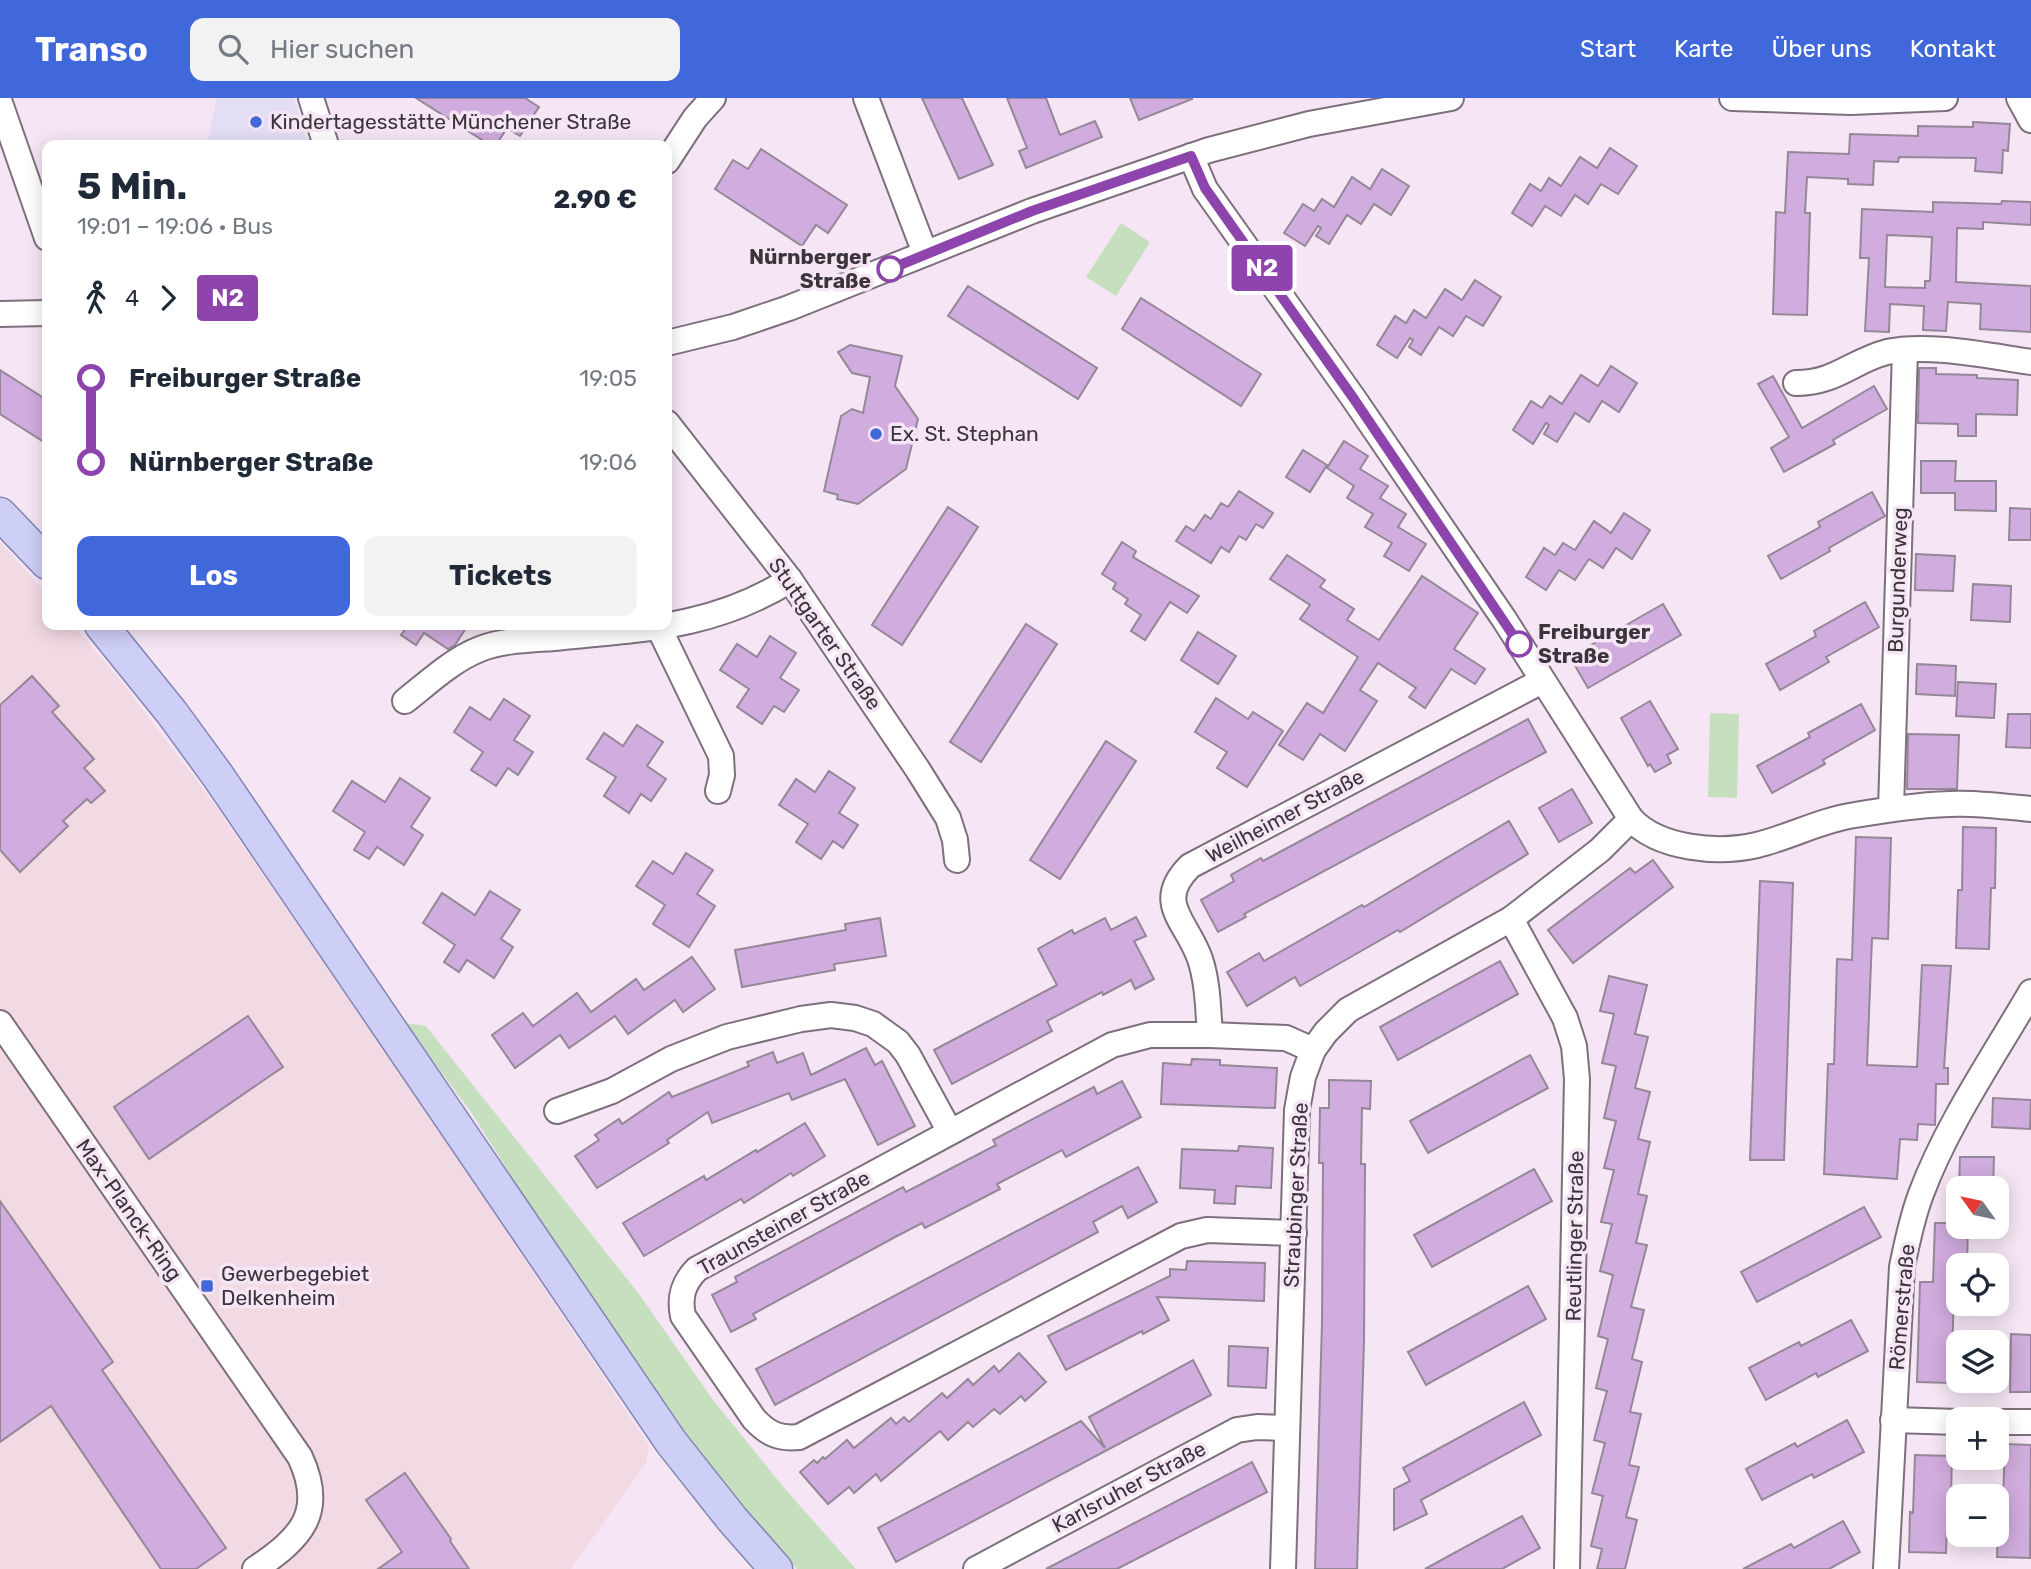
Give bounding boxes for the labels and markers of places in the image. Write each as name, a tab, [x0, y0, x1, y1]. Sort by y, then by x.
place label: Kindertagesstätte Münchener Straße	[270, 109, 631, 134]
marker: Kindertagesstätte Münchener Straße	[248, 114, 264, 130]
place label: Nürnberger Straße	[749, 244, 871, 293]
marker: Nürnberger Straße	[877, 256, 903, 282]
place label: Ex. St. Stephan	[890, 421, 1039, 446]
marker: Ex. St. Stephan	[868, 426, 884, 442]
place label: Freiburger Straße	[1538, 619, 1651, 668]
marker: Freiburger Straße	[1506, 631, 1532, 657]
place label: Gewerbegebiet Delkenheim	[221, 1261, 369, 1310]
marker: Gewerbegebiet Delkenheim	[199, 1278, 215, 1294]

